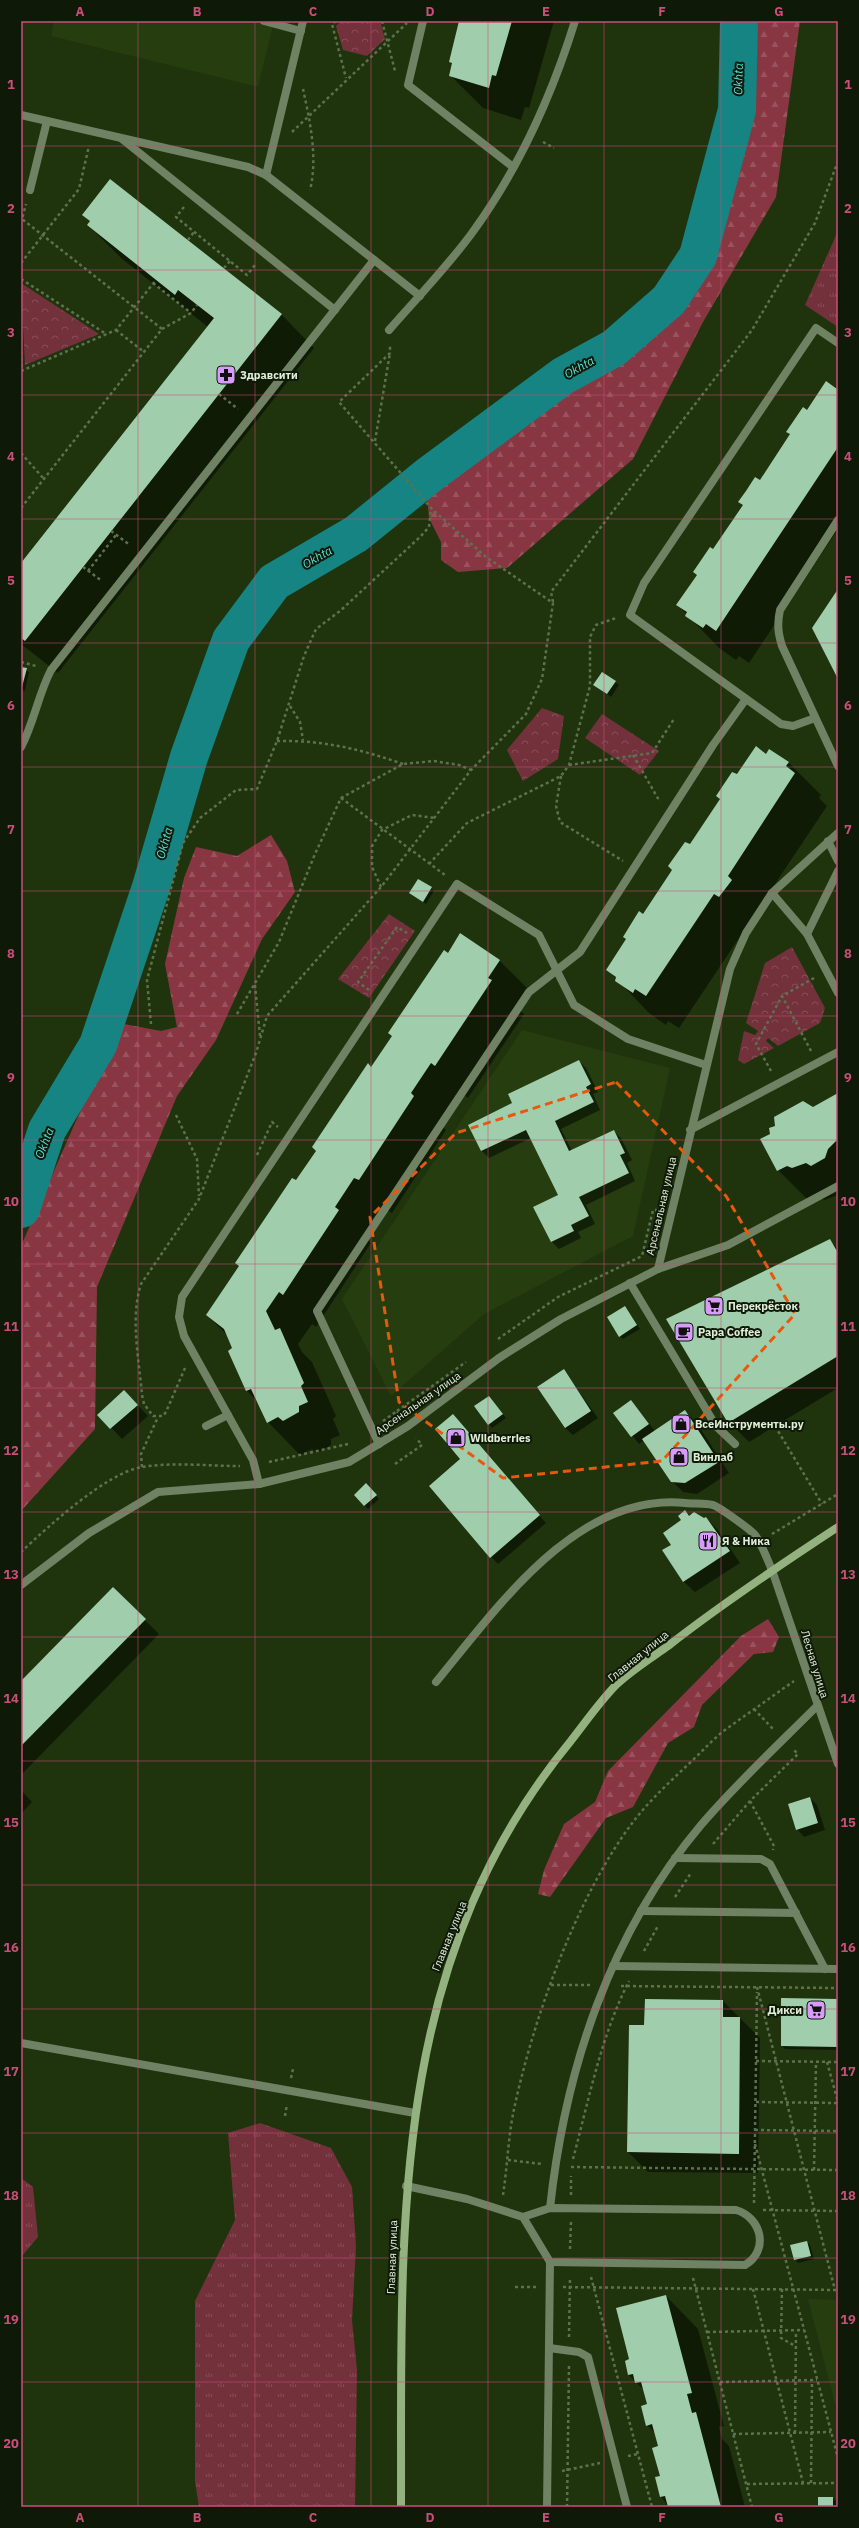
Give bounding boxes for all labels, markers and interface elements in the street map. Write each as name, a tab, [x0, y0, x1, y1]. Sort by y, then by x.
text: A	[76, 3, 85, 20]
text: B	[193, 3, 202, 20]
text: C	[309, 3, 318, 20]
text: D	[425, 3, 435, 20]
text: E	[542, 3, 550, 20]
text: F	[658, 3, 666, 20]
text: G	[774, 3, 784, 20]
water label: Okhta	[730, 63, 746, 95]
text: 1	[7, 76, 15, 93]
text: 1	[844, 76, 852, 93]
text: 2	[7, 200, 15, 217]
text: 2	[844, 200, 852, 217]
text: 3	[7, 324, 15, 341]
text: 3	[844, 324, 852, 341]
water label: Okhta	[561, 353, 597, 381]
pharmacy icon: Здравсити	[215, 364, 237, 386]
place label: Здравсити	[240, 368, 298, 382]
text: 4	[7, 448, 15, 465]
text: 4	[844, 448, 852, 465]
water label: Okhta	[299, 543, 335, 571]
text: 5	[7, 572, 15, 589]
text: 5	[844, 572, 852, 589]
text: 6	[7, 697, 15, 714]
text: 6	[844, 697, 852, 714]
text: 7	[7, 821, 15, 838]
text: 7	[844, 821, 852, 838]
water label: Okhta	[152, 826, 176, 860]
text: 8	[7, 945, 15, 962]
text: 8	[844, 945, 852, 962]
text: 9	[7, 1069, 15, 1086]
text: 9	[844, 1069, 852, 1086]
water label: Okhta	[31, 1125, 57, 1161]
street label: Арсенальная улица	[643, 1155, 679, 1257]
text: 10	[3, 1193, 19, 1210]
text: 10	[840, 1193, 856, 1210]
supermarket icon: Перекрёсток	[703, 1295, 725, 1317]
place label: Перекрёсток	[728, 1299, 799, 1313]
text: 11	[3, 1318, 19, 1335]
text: 11	[840, 1318, 856, 1335]
cafe icon: Papa Coffee	[673, 1321, 695, 1343]
place label: Papa Coffee	[698, 1325, 760, 1339]
street label: Арсенальная улица	[373, 1368, 463, 1438]
shop icon: ВсеИнструменты.ру	[670, 1413, 692, 1435]
place label: ВсеИнструменты.ру	[695, 1417, 804, 1431]
shop icon: Wildberries	[445, 1427, 467, 1449]
place label: Wildberries	[470, 1431, 531, 1445]
text: 12	[3, 1442, 19, 1459]
text: 12	[840, 1442, 856, 1459]
shop icon: Винлаб	[668, 1446, 690, 1468]
place label: Винлаб	[693, 1450, 733, 1464]
restaurant icon: Я & Ника	[697, 1530, 719, 1552]
place label: Я & Ника	[722, 1534, 770, 1548]
text: 13	[3, 1566, 19, 1583]
text: 13	[840, 1566, 856, 1583]
street label: Главная улица	[605, 1627, 671, 1685]
street label: Лесная улица	[798, 1628, 832, 1700]
text: 14	[3, 1690, 19, 1707]
text: 14	[840, 1690, 856, 1707]
text: 15	[3, 1814, 19, 1831]
text: 15	[840, 1814, 856, 1831]
street label: Главная улица	[429, 1899, 469, 1973]
text: 16	[3, 1939, 19, 1956]
text: 16	[840, 1939, 856, 1956]
supermarket icon: Дикси	[805, 1999, 827, 2021]
place label: Дикси	[768, 2003, 802, 2017]
text: 17	[3, 2063, 19, 2080]
text: 17	[840, 2063, 856, 2080]
text: 18	[3, 2187, 19, 2204]
text: 18	[840, 2187, 856, 2204]
street label: Главная улица	[384, 2220, 400, 2294]
text: 19	[3, 2311, 19, 2328]
text: 19	[840, 2311, 856, 2328]
text: 20	[3, 2435, 19, 2452]
text: 20	[840, 2435, 856, 2452]
text: A	[76, 2509, 85, 2526]
text: B	[193, 2509, 202, 2526]
text: C	[309, 2509, 318, 2526]
text: D	[425, 2509, 435, 2526]
text: E	[542, 2509, 550, 2526]
text: F	[658, 2509, 666, 2526]
text: G	[774, 2509, 784, 2526]

